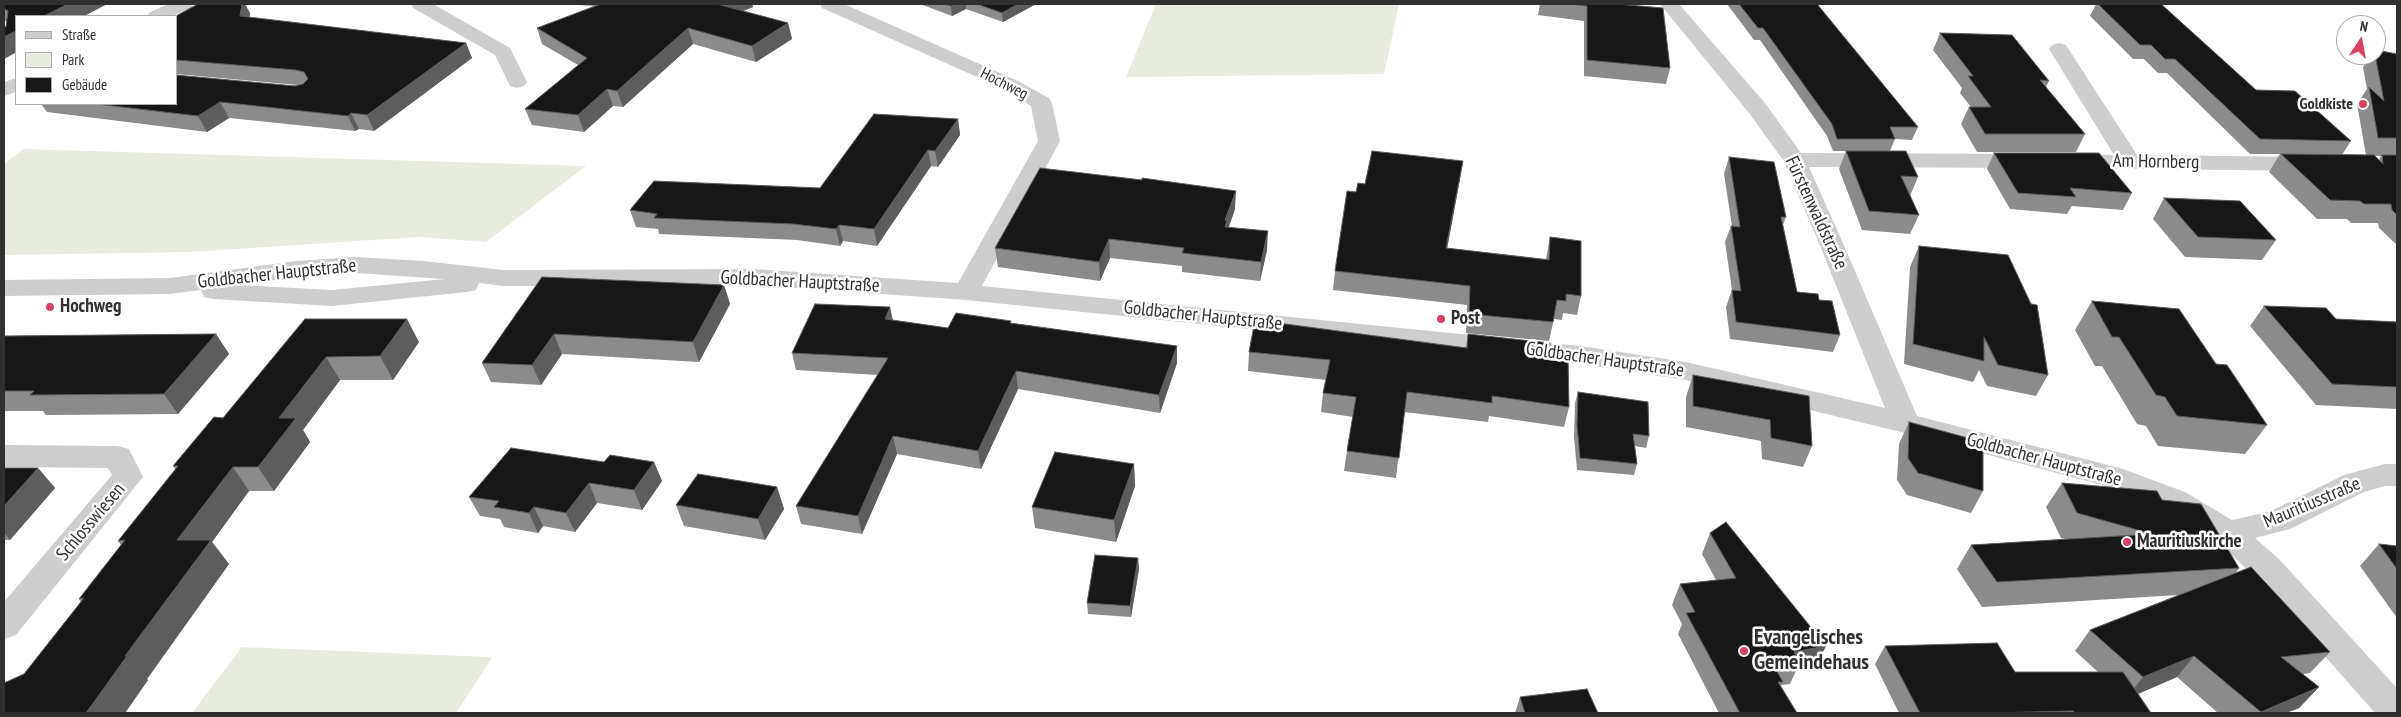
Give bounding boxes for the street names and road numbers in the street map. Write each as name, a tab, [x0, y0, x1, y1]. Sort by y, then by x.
street label: Hochweg	[977, 64, 1031, 104]
street label: Am Hornberg	[2112, 150, 2200, 174]
street label: Fürstenwaldstraße	[1780, 153, 1852, 273]
street label: Goldbacher Hauptstraße	[197, 254, 357, 294]
street label: Goldbacher Hauptstraße	[720, 266, 880, 298]
street label: Goldbacher Hauptstraße	[1123, 296, 1283, 336]
street label: Goldbacher Hauptstraße	[1525, 338, 1685, 382]
street label: Goldbacher Hauptstraße	[1964, 428, 2124, 492]
street label: Mauritiusstraße	[2260, 472, 2364, 534]
street label: Schlosswiesen	[52, 478, 130, 566]

